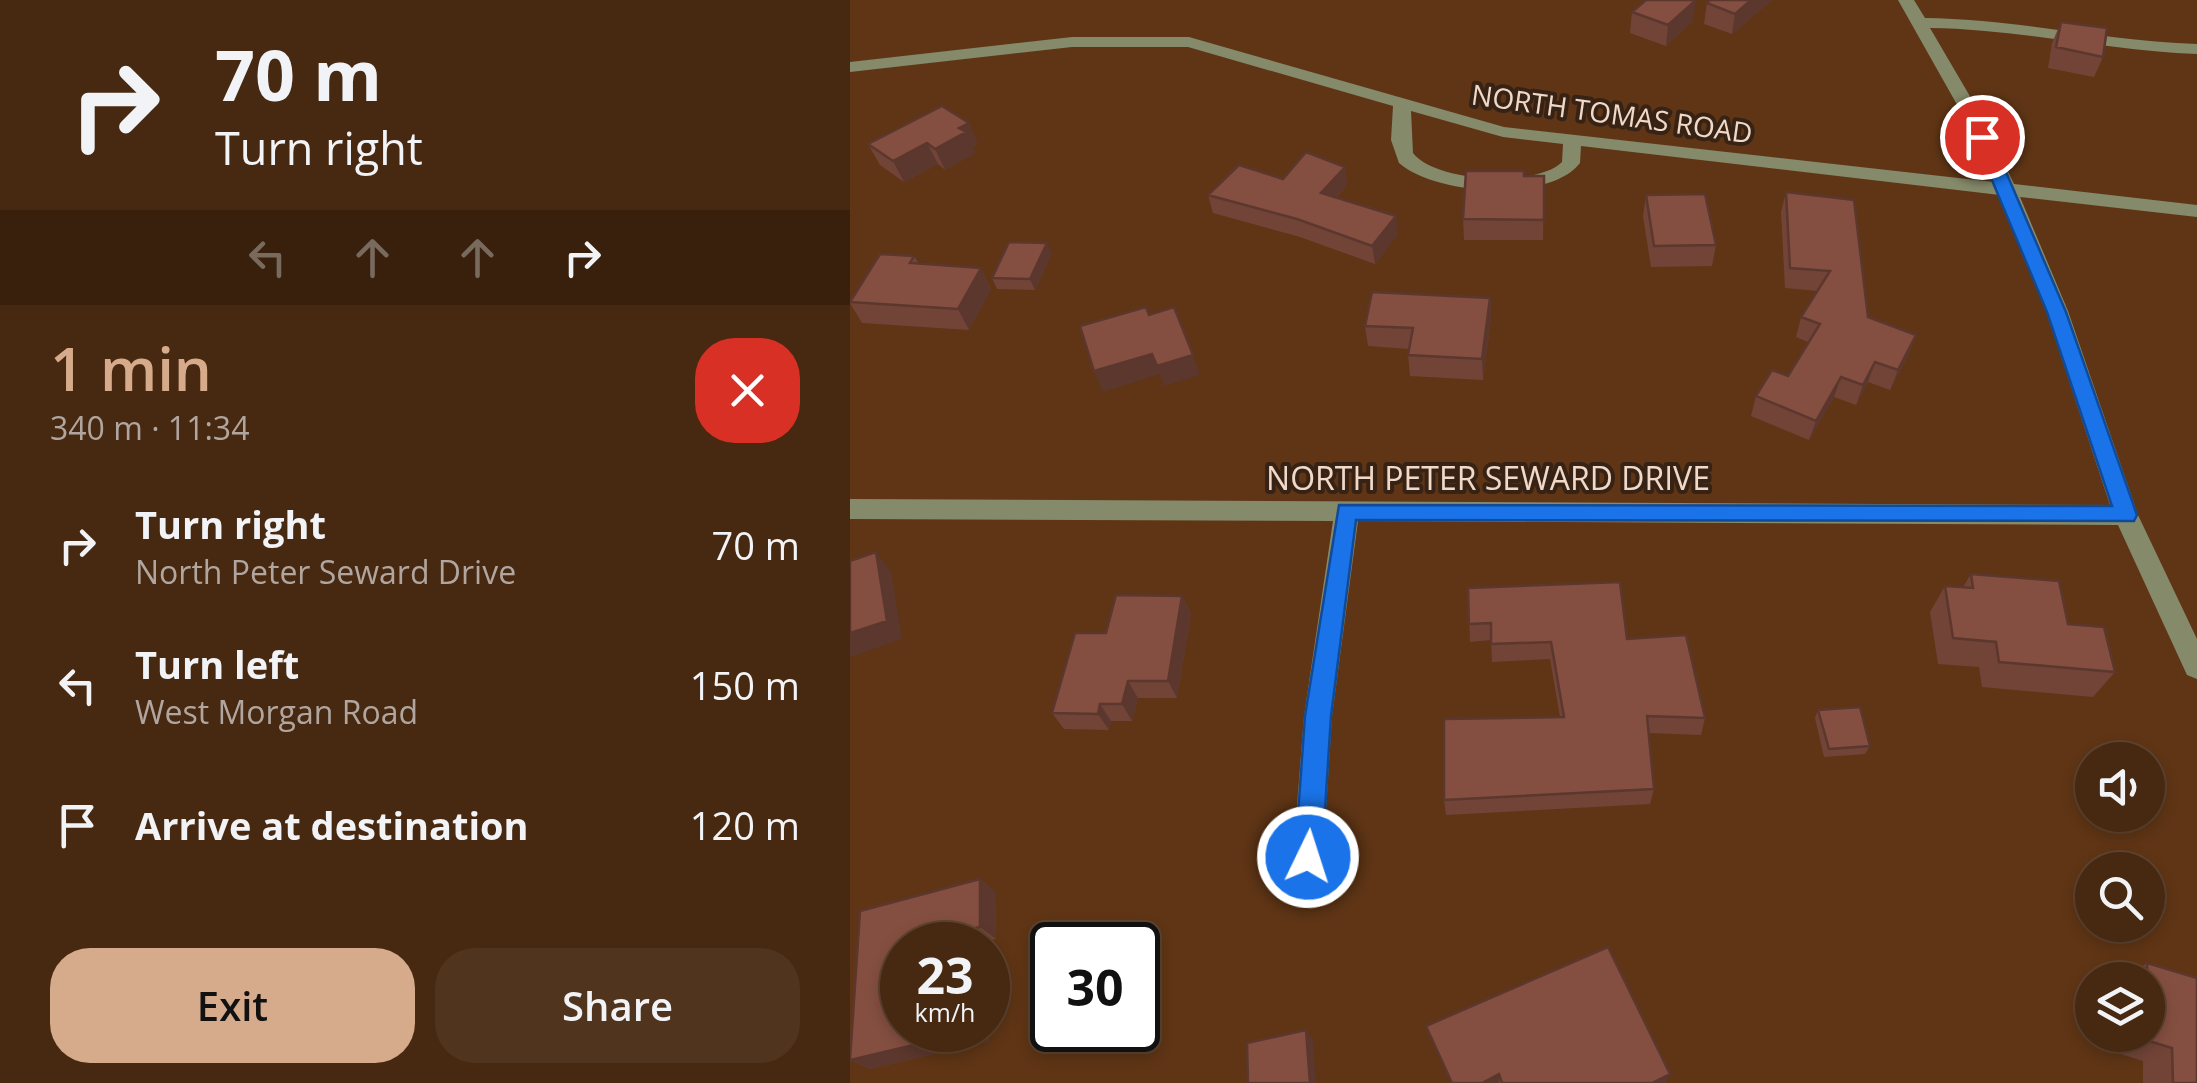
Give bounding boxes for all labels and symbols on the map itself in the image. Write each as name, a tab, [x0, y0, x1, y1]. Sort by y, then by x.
street label: NORTH TOMAS ROAD	[1469, 74, 1755, 152]
pin	[1940, 95, 2025, 180]
street label: NORTH PETER SEWARD DRIVE	[1266, 456, 1710, 499]
position arrow	[1256, 805, 1360, 909]
speed limit sign: 30	[1030, 922, 1160, 1052]

